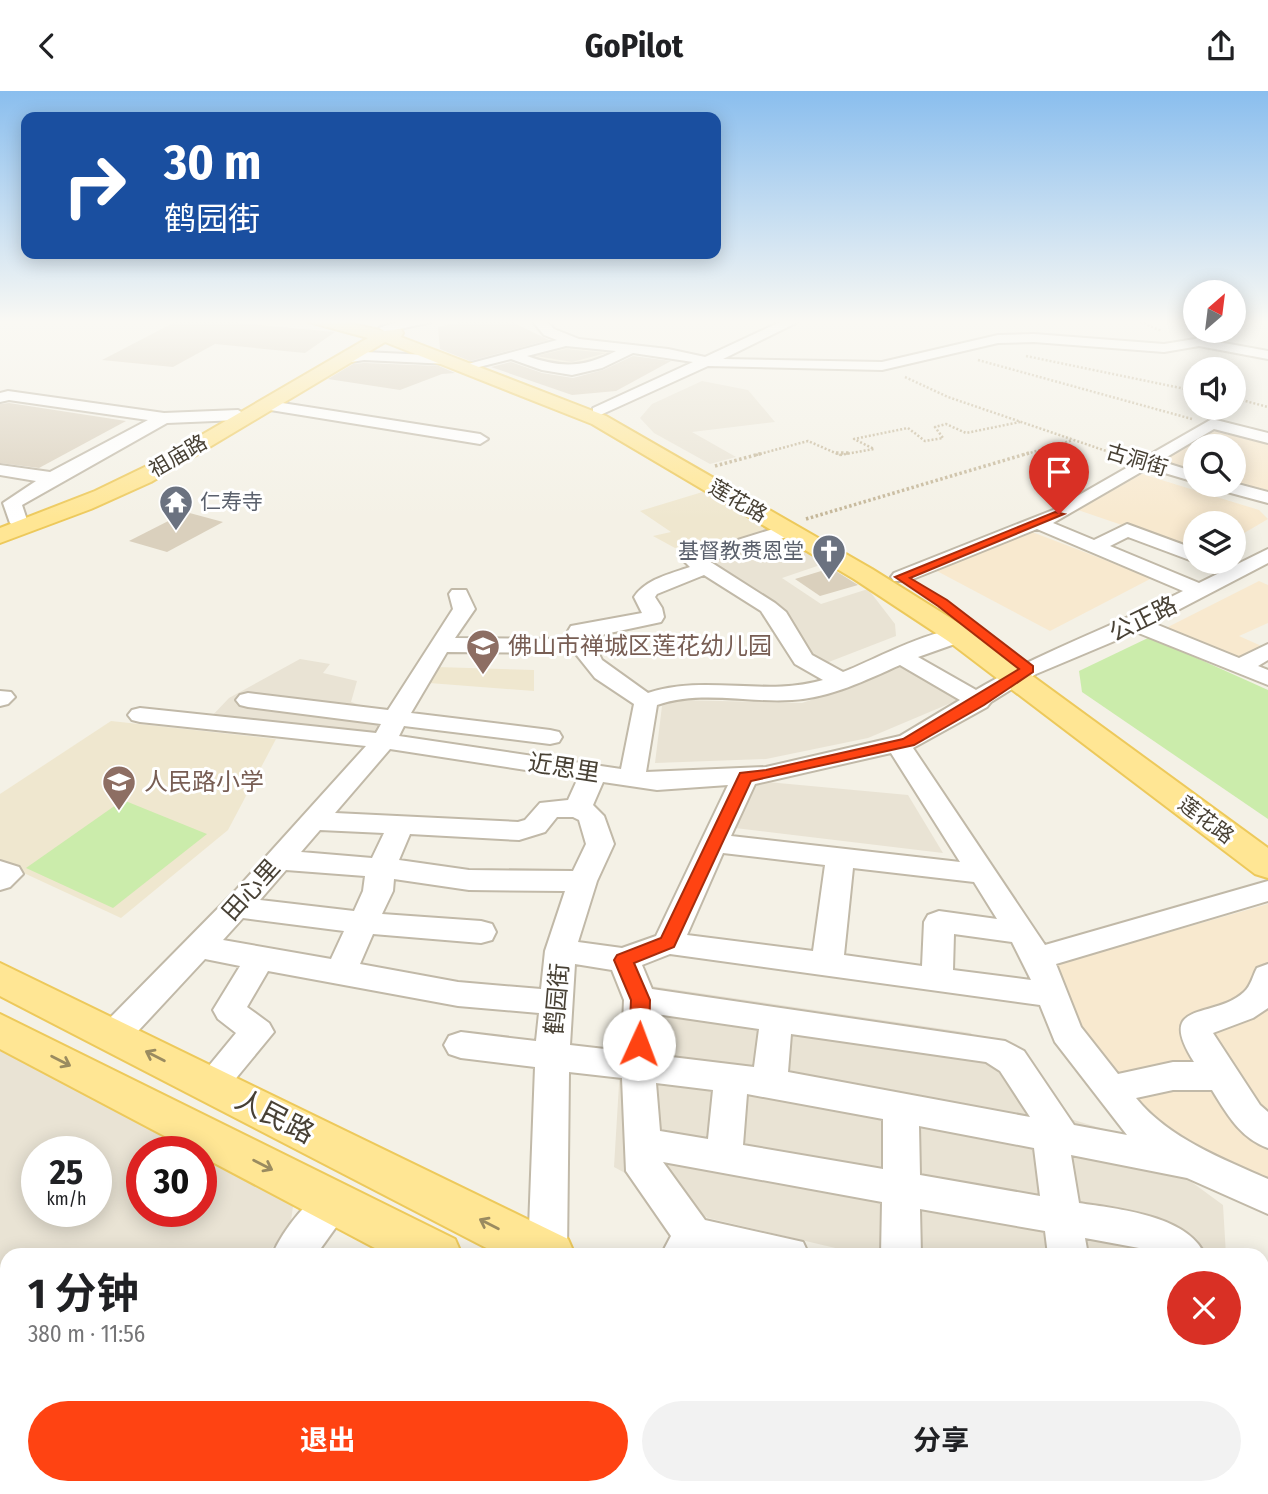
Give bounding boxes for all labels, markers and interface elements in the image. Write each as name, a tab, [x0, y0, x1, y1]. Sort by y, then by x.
icon: back	[28, 27, 66, 65]
text: GoPilot	[585, 27, 683, 65]
icon: share	[1202, 27, 1240, 65]
text: 30 m	[164, 133, 262, 192]
icon: right	[49, 140, 140, 231]
text: 鹤园街	[164, 200, 260, 238]
north arrow	[1183, 280, 1246, 343]
map controls	[1183, 280, 1246, 574]
button: sound	[1183, 357, 1246, 420]
street label: 祖庙路	[144, 429, 212, 483]
button: search	[1183, 434, 1246, 497]
street label: 古洞街	[1103, 438, 1171, 482]
pin	[1029, 442, 1089, 514]
icon: arrive	[1040, 453, 1078, 491]
street label: 莲花路	[704, 474, 772, 528]
temple icon: 仁寿寺	[157, 483, 195, 532]
place label: 仁寿寺	[200, 489, 263, 515]
button: layers	[1183, 511, 1246, 574]
church icon: 基督教赉恩堂	[810, 532, 848, 581]
place label: 基督教赉恩堂	[678, 538, 804, 564]
street label: 公正路	[1105, 591, 1181, 647]
school or university icon: 佛山市禅城区莲花幼儿园	[464, 627, 502, 676]
place label: 佛山市禅城区莲花幼儿园	[508, 632, 772, 660]
street label: 近思里	[526, 749, 602, 787]
school or university icon: 人民路小学	[100, 763, 138, 812]
place label: 人民路小学	[144, 768, 264, 796]
street label: 莲花路	[1173, 791, 1239, 849]
street label: 田心里	[217, 854, 285, 926]
street label: 鹤园街	[540, 962, 574, 1036]
position arrow	[602, 1007, 676, 1081]
one-way arrow	[145, 1048, 166, 1062]
one-way arrow	[50, 1055, 71, 1069]
street label: 人民路	[230, 1083, 320, 1150]
speed limit sign: 30	[126, 1136, 217, 1227]
text: 25	[50, 1151, 83, 1193]
one-way arrow	[252, 1159, 273, 1173]
text: km/h	[46, 1188, 87, 1210]
one-way arrow	[479, 1217, 500, 1231]
text: 1 分钟	[28, 1269, 139, 1319]
button: close	[1167, 1271, 1241, 1345]
text: 380 m · 11:56	[28, 1320, 145, 1348]
button: 退出	[28, 1401, 628, 1481]
button: 分享	[642, 1401, 1241, 1481]

